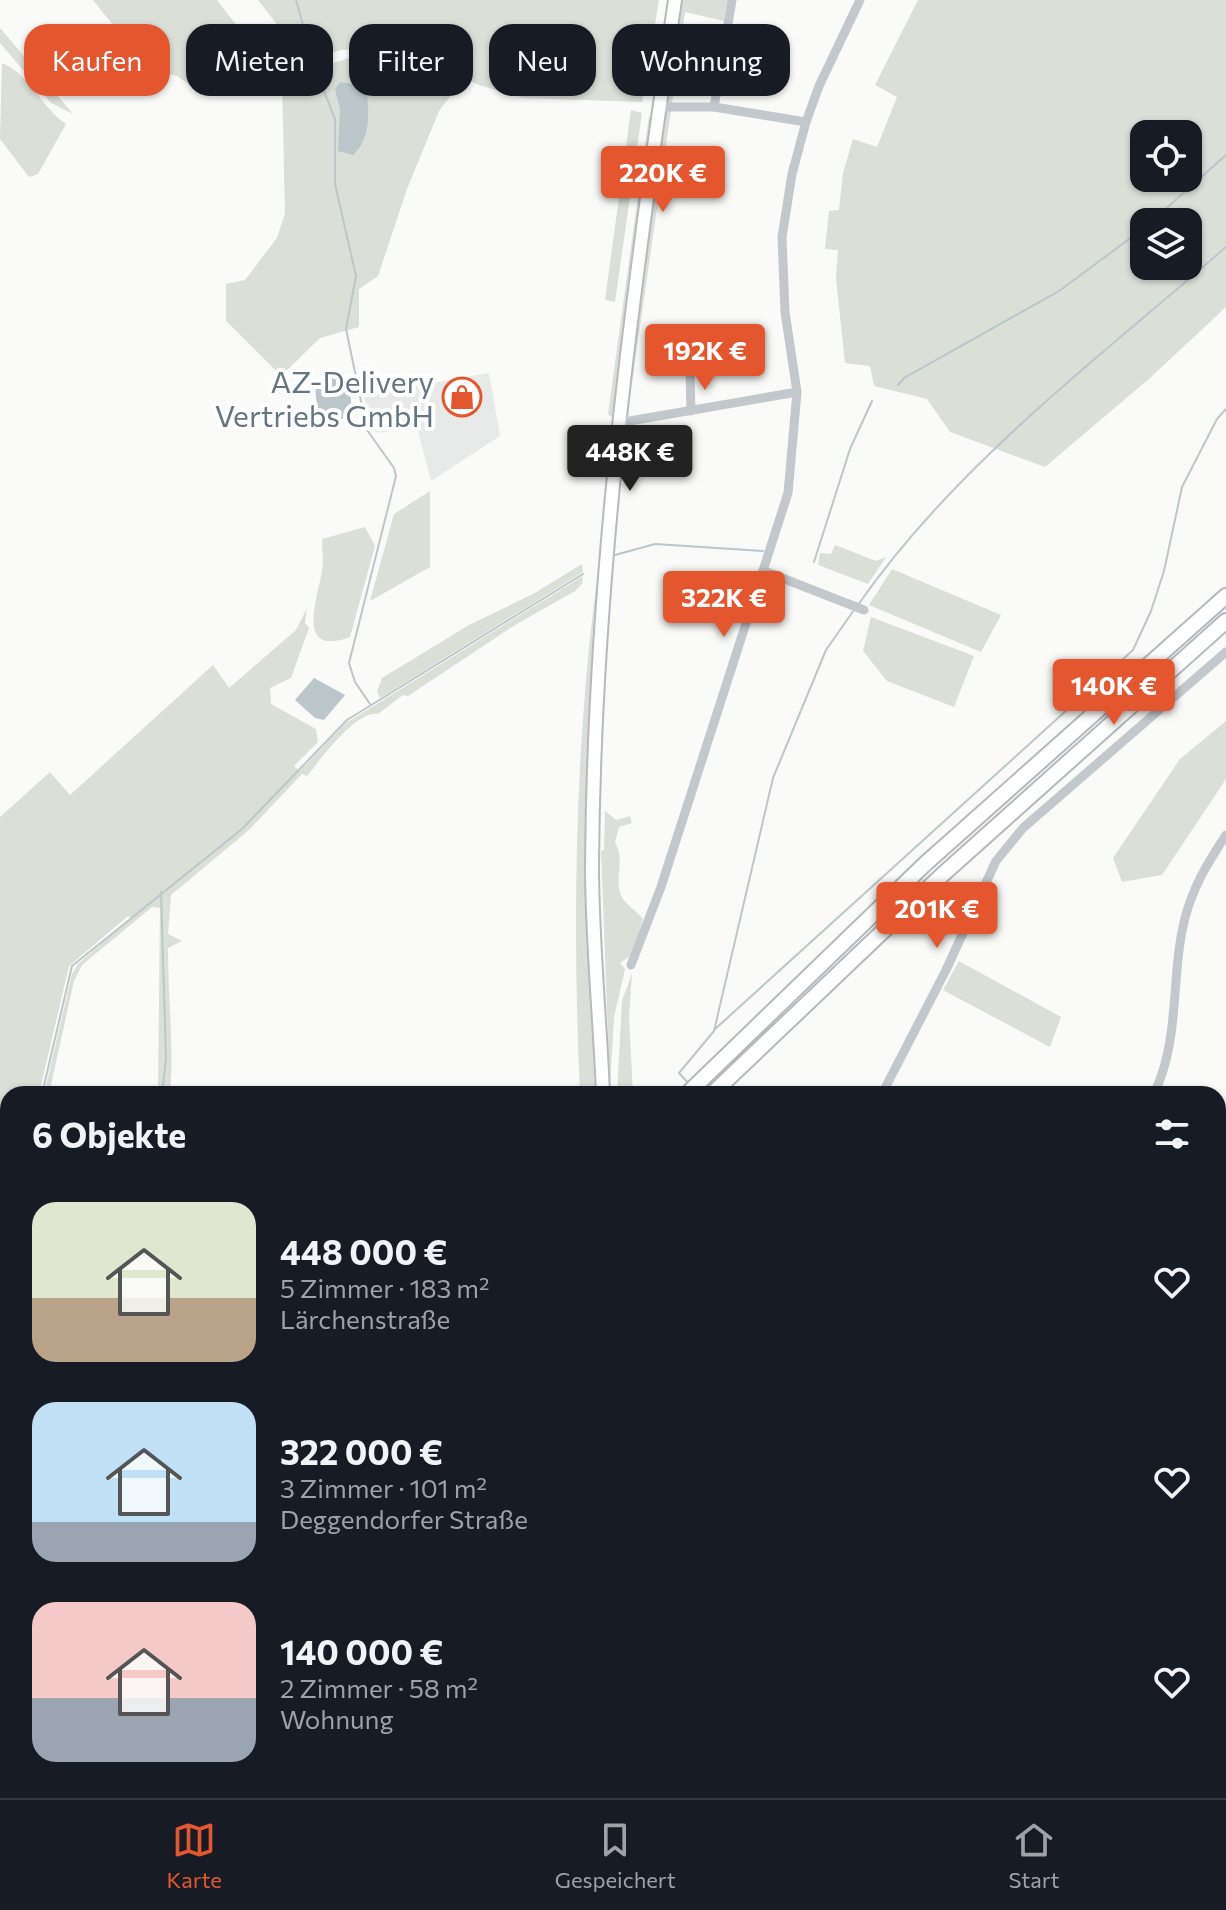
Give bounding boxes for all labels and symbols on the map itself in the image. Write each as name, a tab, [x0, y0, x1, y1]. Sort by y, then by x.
pin: 220K €	[598, 146, 728, 214]
pin: 192K €	[640, 324, 770, 392]
place label: AZ-Delivery Vertriebs GmbH	[215, 362, 434, 433]
shop icon: AZ-Delivery Vertriebs GmbH	[441, 376, 483, 418]
pin: 448K €	[565, 425, 695, 493]
pin: 322K €	[659, 571, 789, 639]
pin: 140K €	[1049, 659, 1179, 727]
pin: 201K €	[872, 882, 1002, 950]

